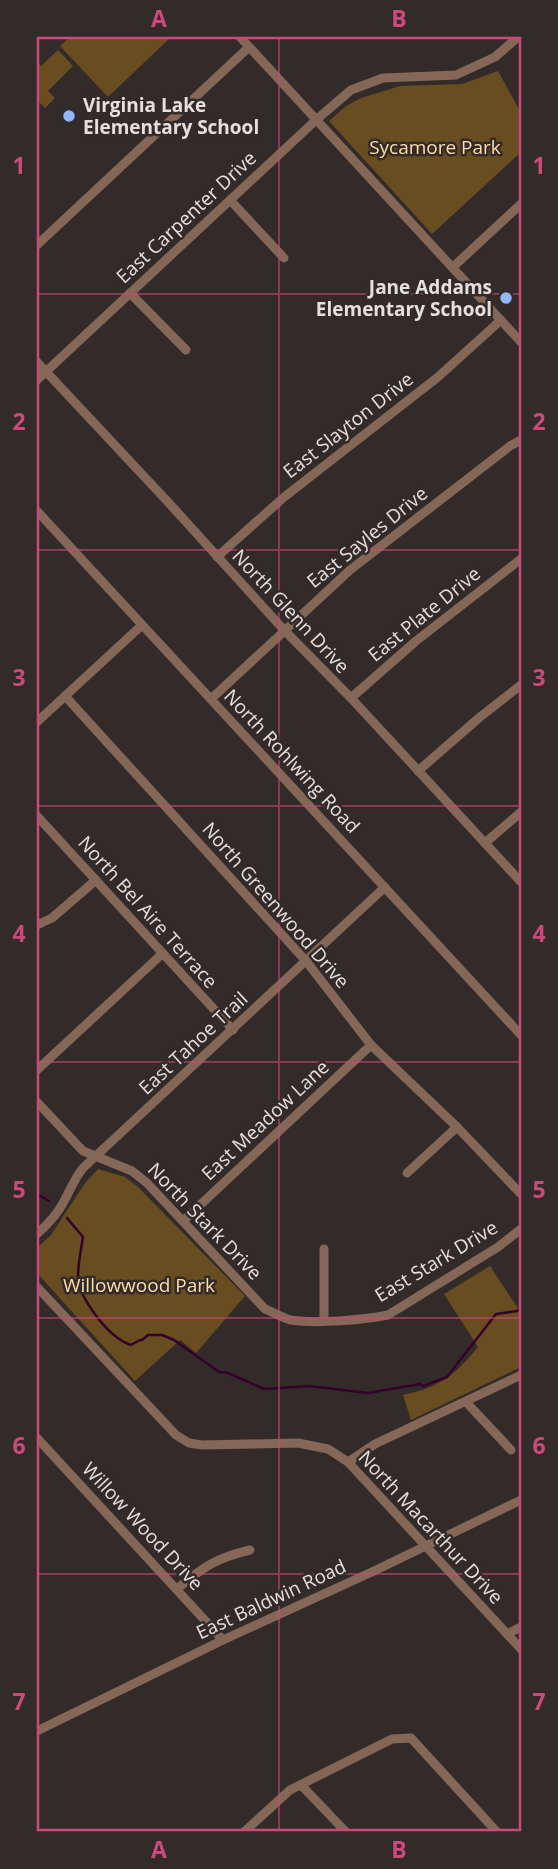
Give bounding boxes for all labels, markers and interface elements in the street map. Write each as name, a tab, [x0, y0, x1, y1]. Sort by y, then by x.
text: A	[151, 2, 167, 34]
text: B	[391, 2, 407, 34]
place label: Virginia Lake Elementary School	[83, 92, 259, 140]
marker: Virginia Lake Elementary School	[61, 108, 77, 124]
park label: Sycamore Park	[369, 134, 501, 160]
street label: East Carpenter Drive	[110, 145, 262, 289]
text: 1	[12, 149, 26, 181]
text: 1	[532, 149, 546, 181]
place label: Jane Addams Elementary School	[316, 274, 492, 322]
marker: Jane Addams Elementary School	[498, 290, 514, 306]
street label: East Slayton Drive	[278, 366, 418, 484]
text: 2	[12, 405, 26, 437]
text: 2	[532, 405, 546, 437]
street label: East Sayles Drive	[301, 480, 433, 594]
street label: North Glenn Drive	[227, 543, 355, 679]
street label: East Plate Drive	[362, 561, 486, 667]
text: 3	[12, 661, 26, 693]
text: 3	[532, 661, 546, 693]
street label: North Rohlwing Road	[218, 683, 366, 839]
street label: North Greenwood Drive	[197, 816, 355, 994]
street label: North Bel Aire Terrace	[73, 830, 223, 994]
text: 4	[12, 917, 26, 949]
text: 4	[532, 917, 546, 949]
street label: East Tahoe Trail	[133, 986, 253, 1100]
street label: East Meadow Lane	[196, 1054, 334, 1186]
street label: North Stark Drive	[142, 1157, 268, 1285]
text: 5	[12, 1173, 26, 1205]
text: 5	[532, 1173, 546, 1205]
street label: East Stark Drive	[370, 1214, 502, 1308]
park label: Willowwood Park	[63, 1272, 215, 1298]
text: 6	[12, 1429, 26, 1461]
text: 6	[532, 1429, 546, 1461]
street label: North Macarthur Drive	[353, 1445, 509, 1609]
street label: Willow Wood Drive	[77, 1456, 209, 1596]
street label: East Baldwin Road	[192, 1553, 350, 1645]
text: 7	[12, 1685, 26, 1717]
text: 7	[532, 1685, 546, 1717]
text: A	[151, 1833, 167, 1865]
text: B	[391, 1833, 407, 1865]

